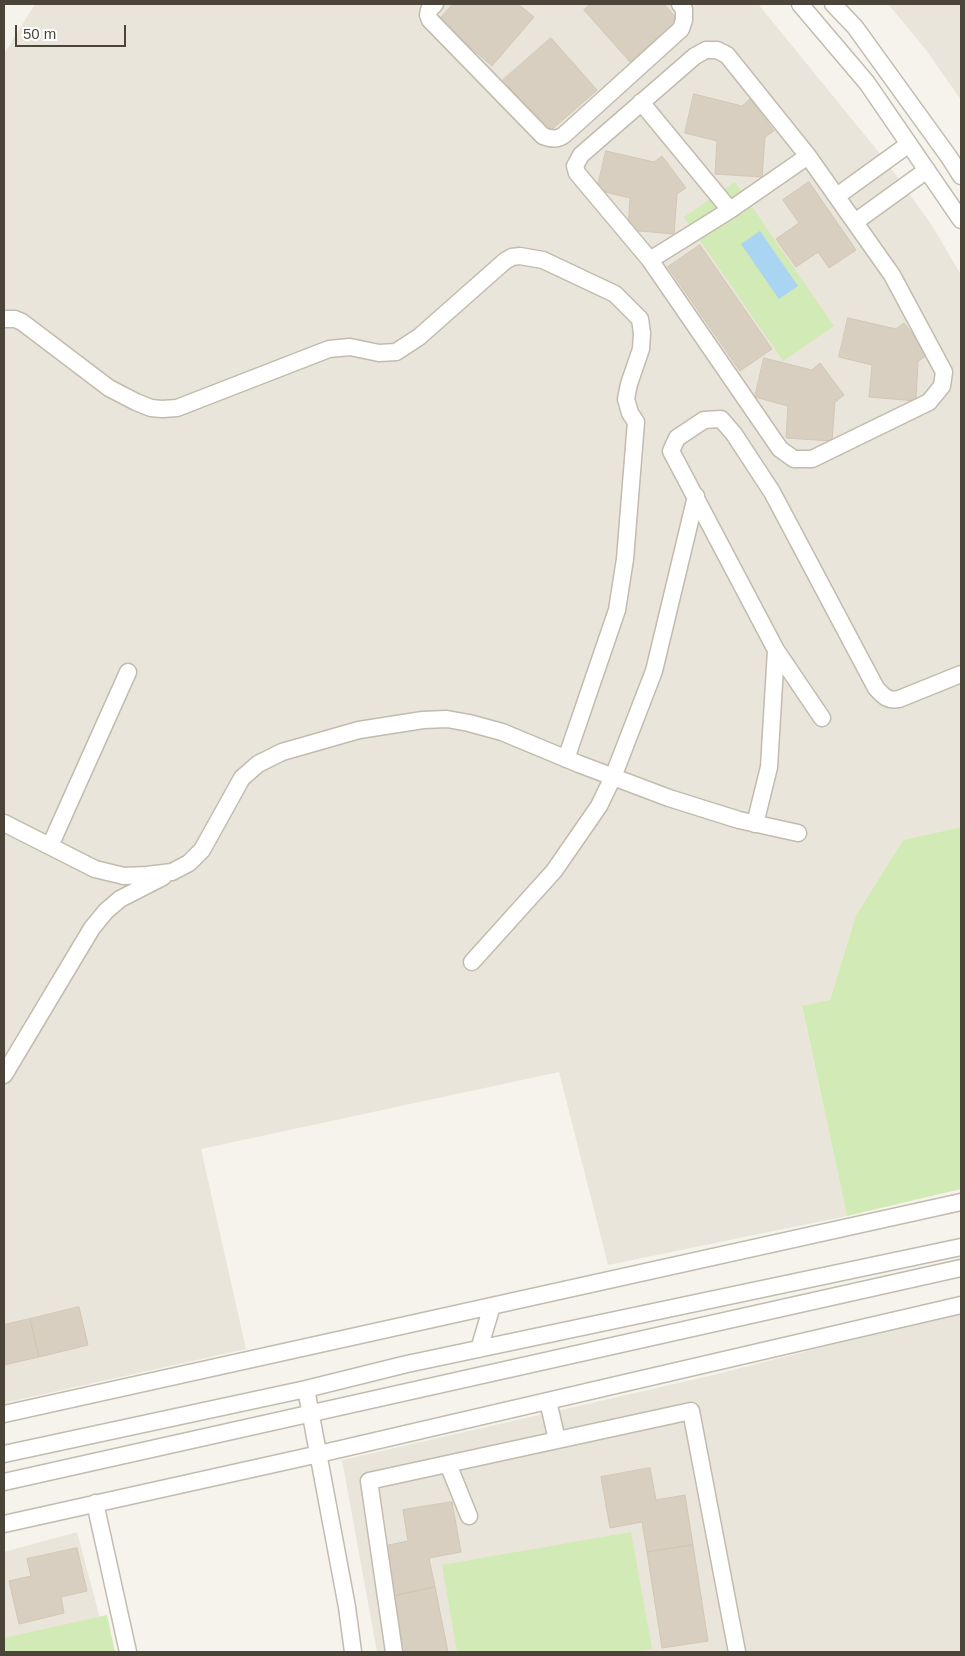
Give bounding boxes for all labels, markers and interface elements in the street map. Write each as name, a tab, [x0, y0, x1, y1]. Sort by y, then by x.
scale bar	[18, 15, 129, 47]
text: 50 m	[23, 25, 56, 42]

